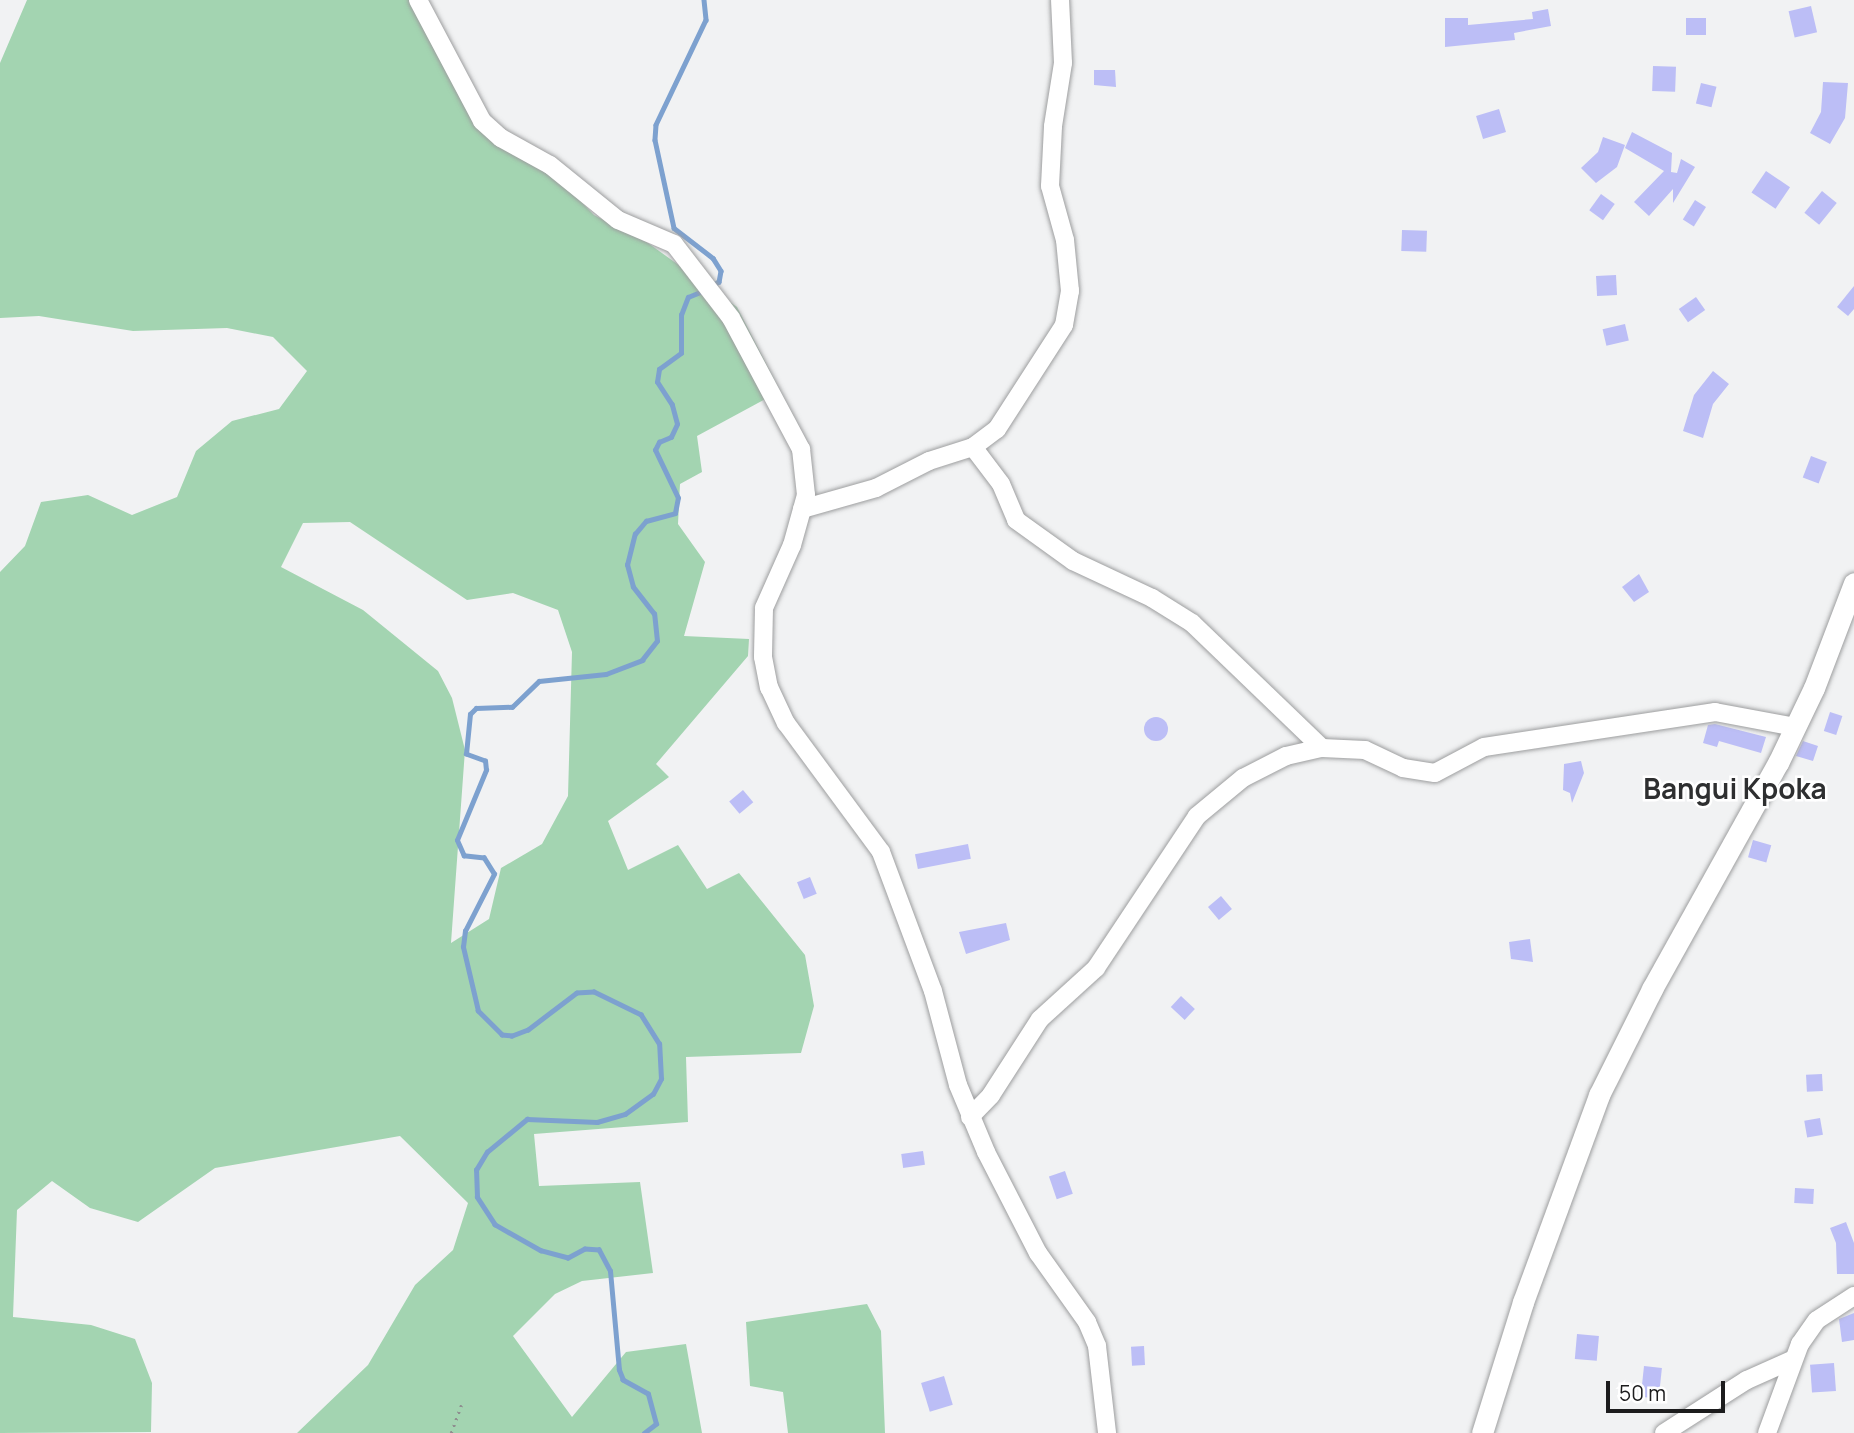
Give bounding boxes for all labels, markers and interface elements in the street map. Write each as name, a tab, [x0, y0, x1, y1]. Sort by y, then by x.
district label: Bangui Kpoka	[1643, 771, 1827, 805]
scale bar	[1609, 1366, 1728, 1410]
text: 50 m	[1619, 1379, 1666, 1407]

